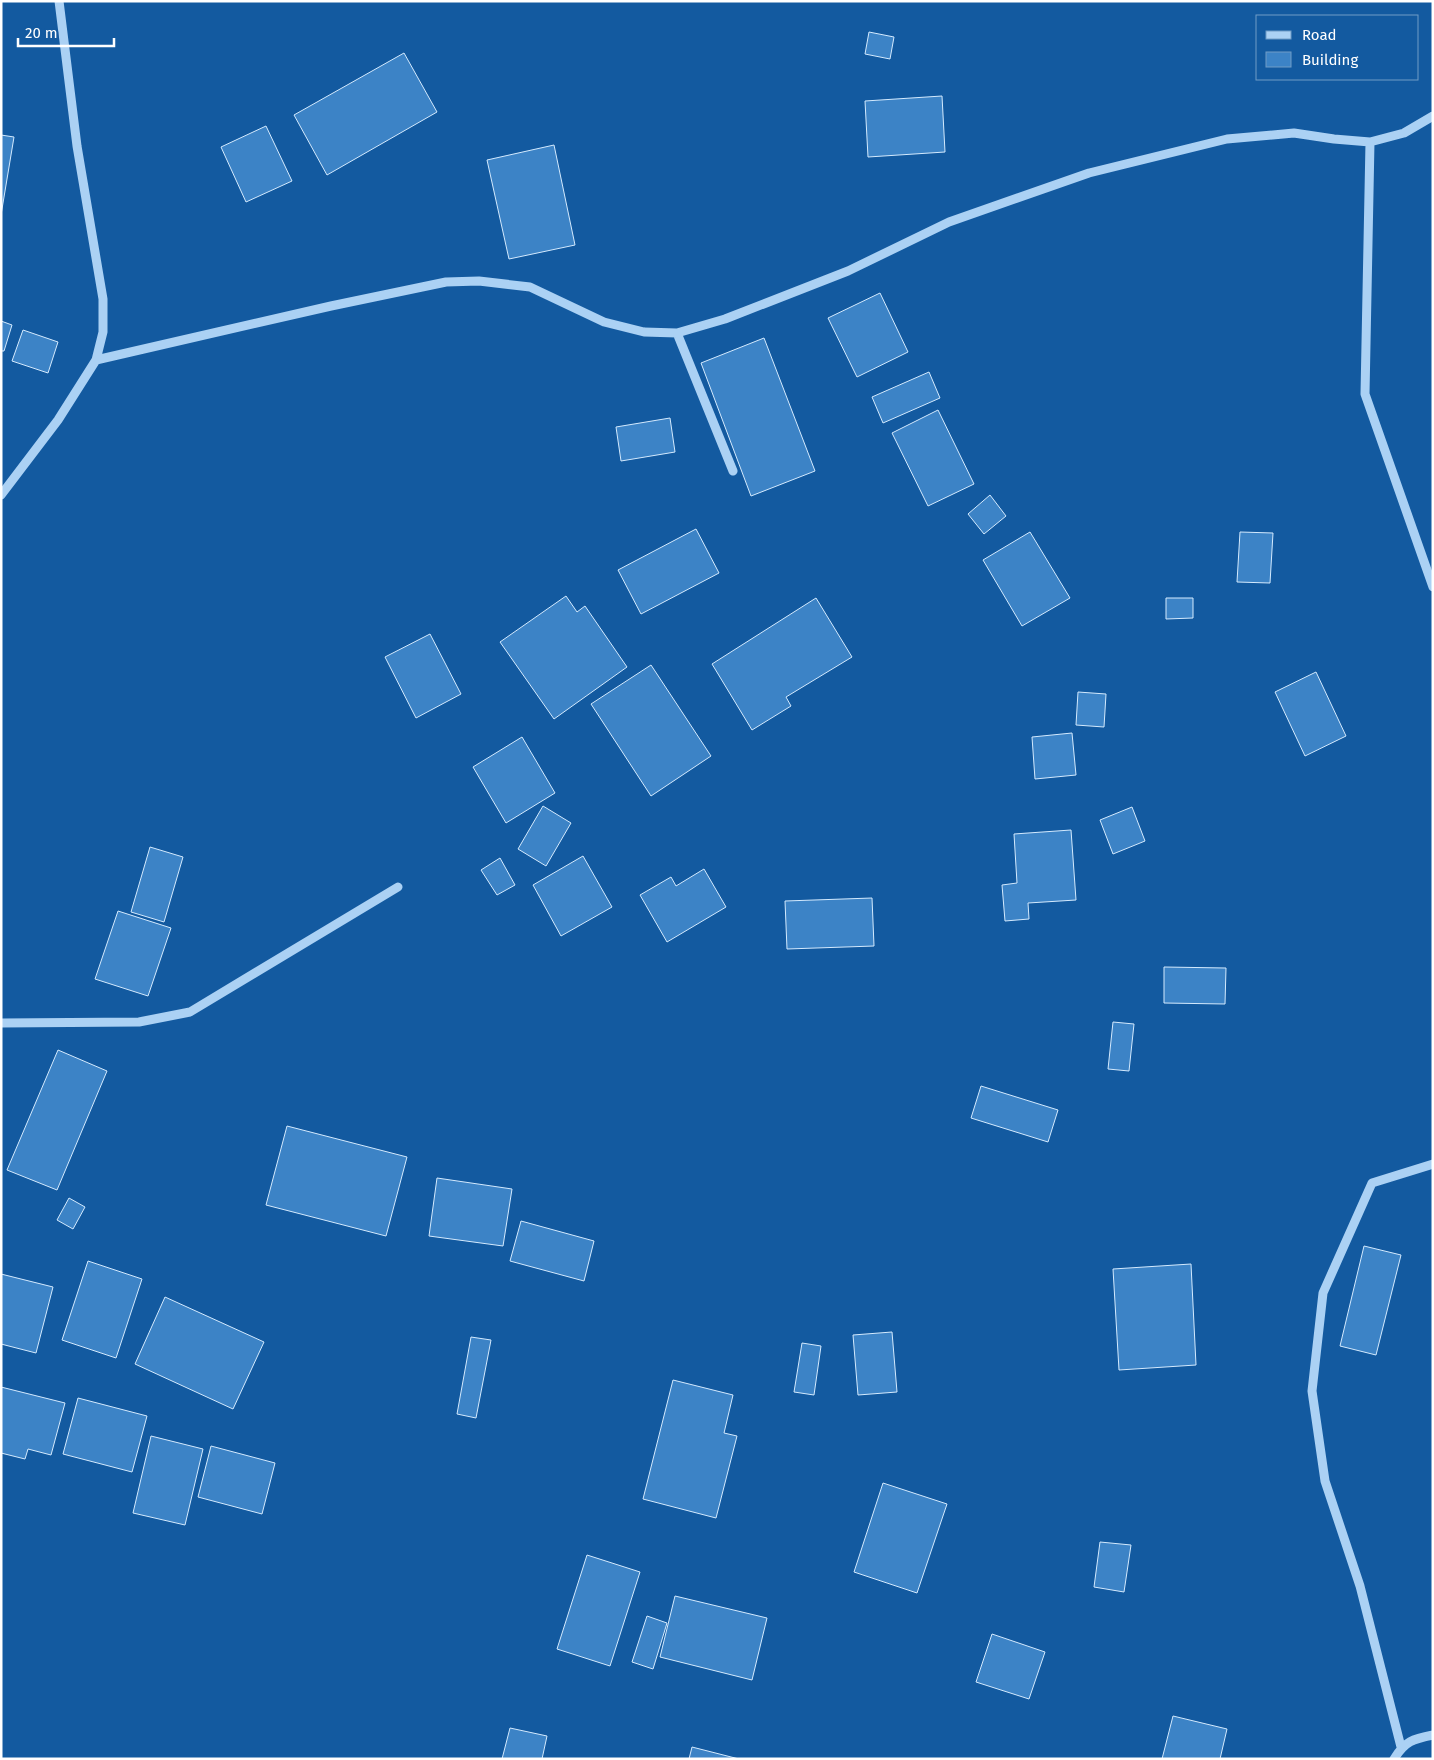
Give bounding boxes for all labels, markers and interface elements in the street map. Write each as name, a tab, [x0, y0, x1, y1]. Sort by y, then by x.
scale bar	[18, 15, 114, 47]
legend	[1256, 15, 1419, 80]
text: 20 m	[25, 24, 58, 42]
text: Road	[1302, 26, 1337, 44]
text: Building	[1302, 51, 1358, 69]

